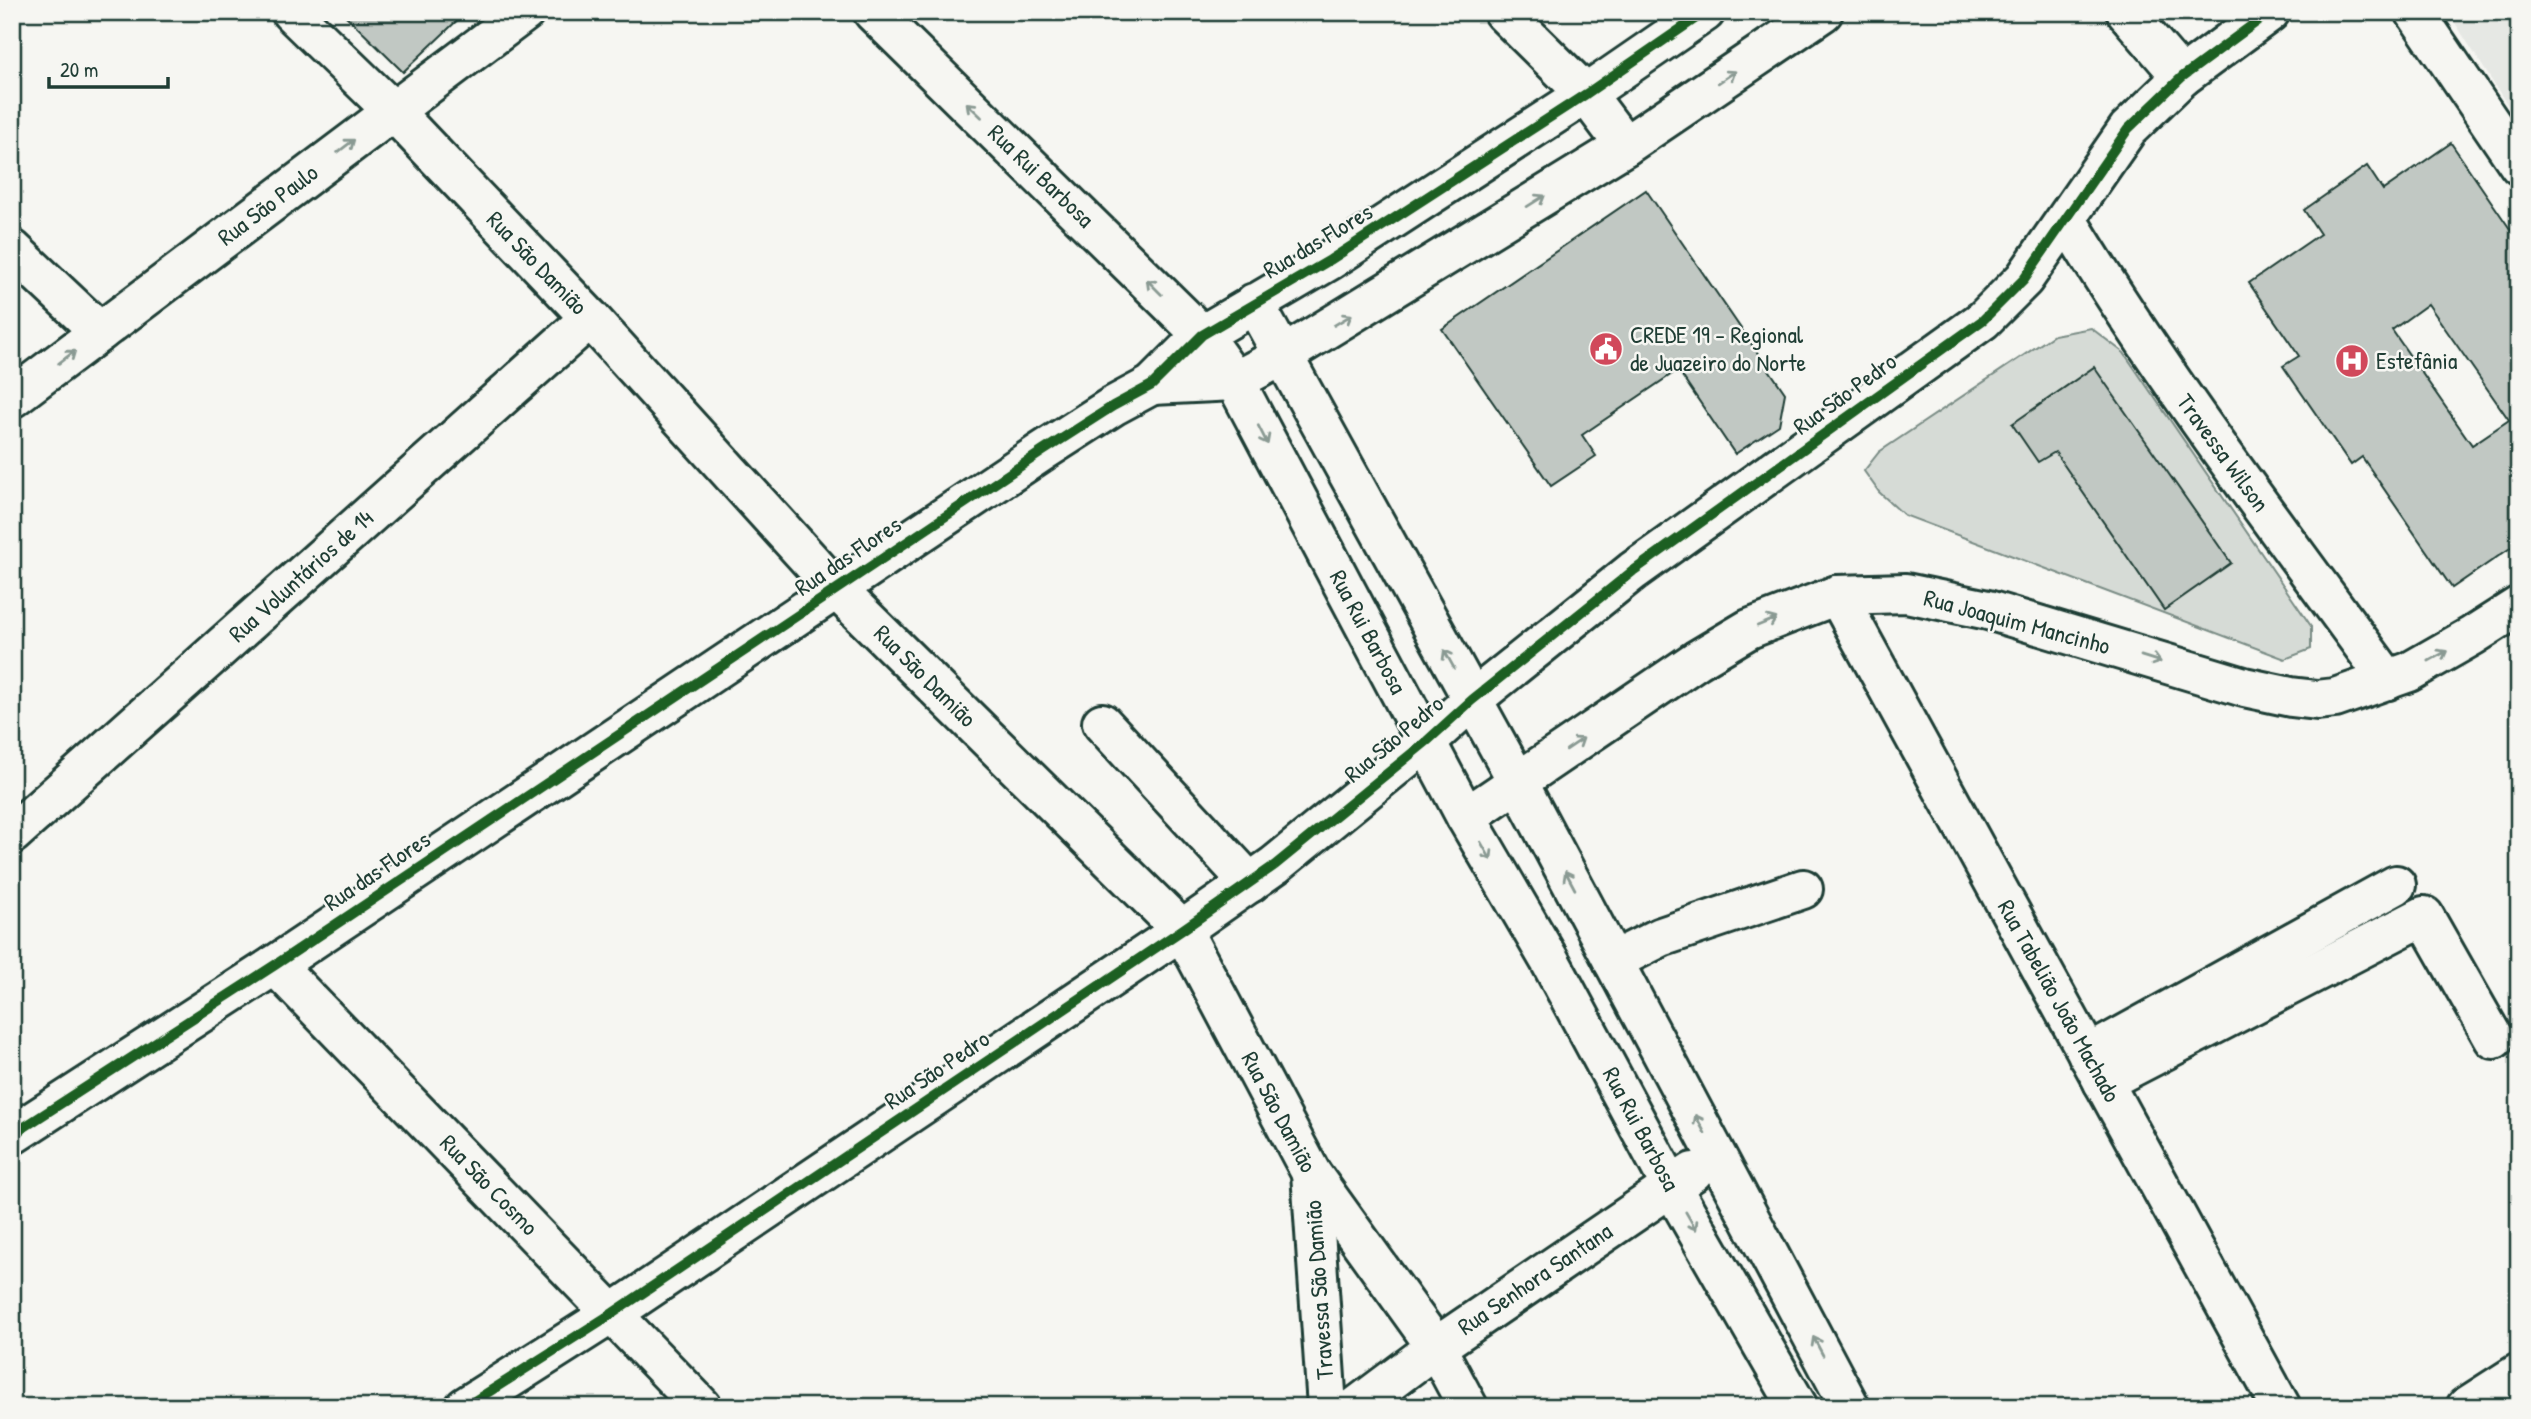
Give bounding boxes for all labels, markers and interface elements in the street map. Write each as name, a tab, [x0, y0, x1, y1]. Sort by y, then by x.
scale bar	[49, 46, 168, 90]
text: 20 m	[60, 55, 98, 84]
one-way arrow	[1717, 70, 1736, 84]
one-way arrow	[965, 102, 982, 119]
street label: Rua Rui Barbosa	[982, 117, 1102, 234]
one-way arrow	[336, 139, 355, 154]
street label: Rua São Paulo	[211, 156, 324, 252]
one-way arrow	[1526, 194, 1546, 208]
street label: Rua das Flores	[1257, 195, 1378, 285]
street label: Rua São Damião	[480, 203, 596, 321]
one-way arrow	[1145, 278, 1162, 295]
one-way arrow	[1332, 313, 1352, 327]
place label: CREDE 19 - Regional de Juazeiro do Norte	[1630, 318, 1806, 378]
public building icon: CREDE 19 - Regional de Juazeiro do Norte	[1587, 330, 1625, 368]
hospital icon: Estefânia	[2333, 342, 2371, 380]
place label: Estefânia	[2376, 344, 2457, 376]
street label: Rua São Pedro	[1786, 345, 1903, 442]
one-way arrow	[57, 350, 76, 365]
street label: Travessa Wilson	[2170, 387, 2278, 518]
one-way arrow	[1256, 424, 1270, 445]
street label: Rua Voluntários de 14	[221, 502, 380, 649]
street label: Rua das Flores	[788, 508, 907, 603]
street label: Rua Rui Barbosa	[1323, 564, 1415, 699]
street label: Rua Joaquim Mancinho	[1921, 581, 2114, 661]
one-way arrow	[1755, 615, 1777, 628]
street label: Rua São Damião	[868, 617, 984, 734]
one-way arrow	[1442, 649, 1456, 669]
one-way arrow	[2428, 649, 2448, 663]
one-way arrow	[2140, 654, 2162, 667]
street label: Rua São Pedro	[1337, 687, 1450, 789]
one-way arrow	[1565, 737, 1584, 751]
street label: Rua das Flores	[317, 823, 436, 918]
one-way arrow	[1479, 841, 1493, 861]
one-way arrow	[1563, 870, 1576, 891]
street label: Rua Tabelião João Machado	[1991, 894, 2129, 1108]
street label: Rua São Pedro	[878, 1022, 996, 1116]
street label: Rua São Damião	[1235, 1045, 1325, 1178]
street label: Rua Rui Barbosa	[1596, 1061, 1688, 1196]
one-way arrow	[1693, 1114, 1706, 1135]
street label: Rua São Cosmo	[433, 1127, 546, 1242]
street label: Travessa São Damião	[1296, 1199, 1340, 1381]
one-way arrow	[1684, 1211, 1698, 1231]
street label: Rua Senhora Santana	[1451, 1215, 1618, 1342]
one-way arrow	[1811, 1337, 1825, 1357]

